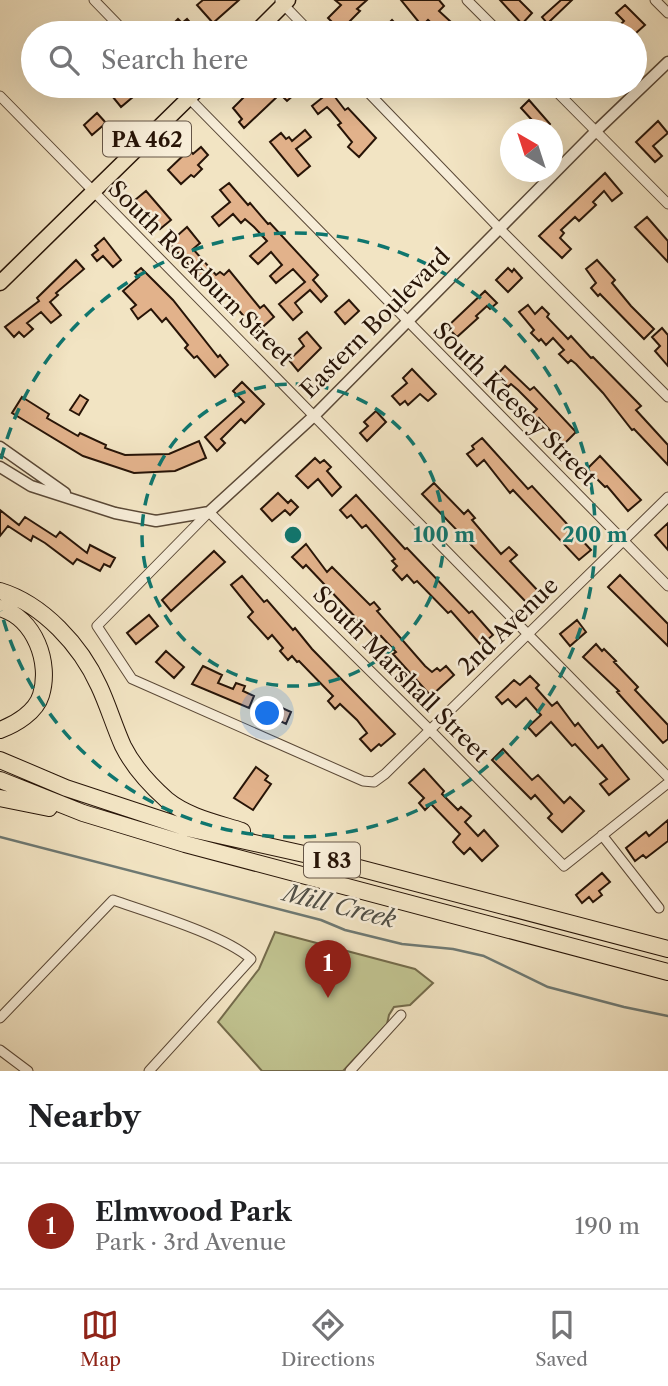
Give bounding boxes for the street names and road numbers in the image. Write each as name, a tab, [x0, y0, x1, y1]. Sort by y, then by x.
road number: PA 462	[103, 122, 191, 156]
street label: South Rockburn Street	[103, 175, 299, 371]
street label: Eastern Boulevard	[294, 242, 456, 404]
street label: South Keesey Street	[427, 316, 603, 492]
street label: 2nd Avenue	[452, 571, 564, 681]
street label: South Marshall Street	[307, 580, 495, 768]
road number: I 83	[304, 842, 360, 878]

